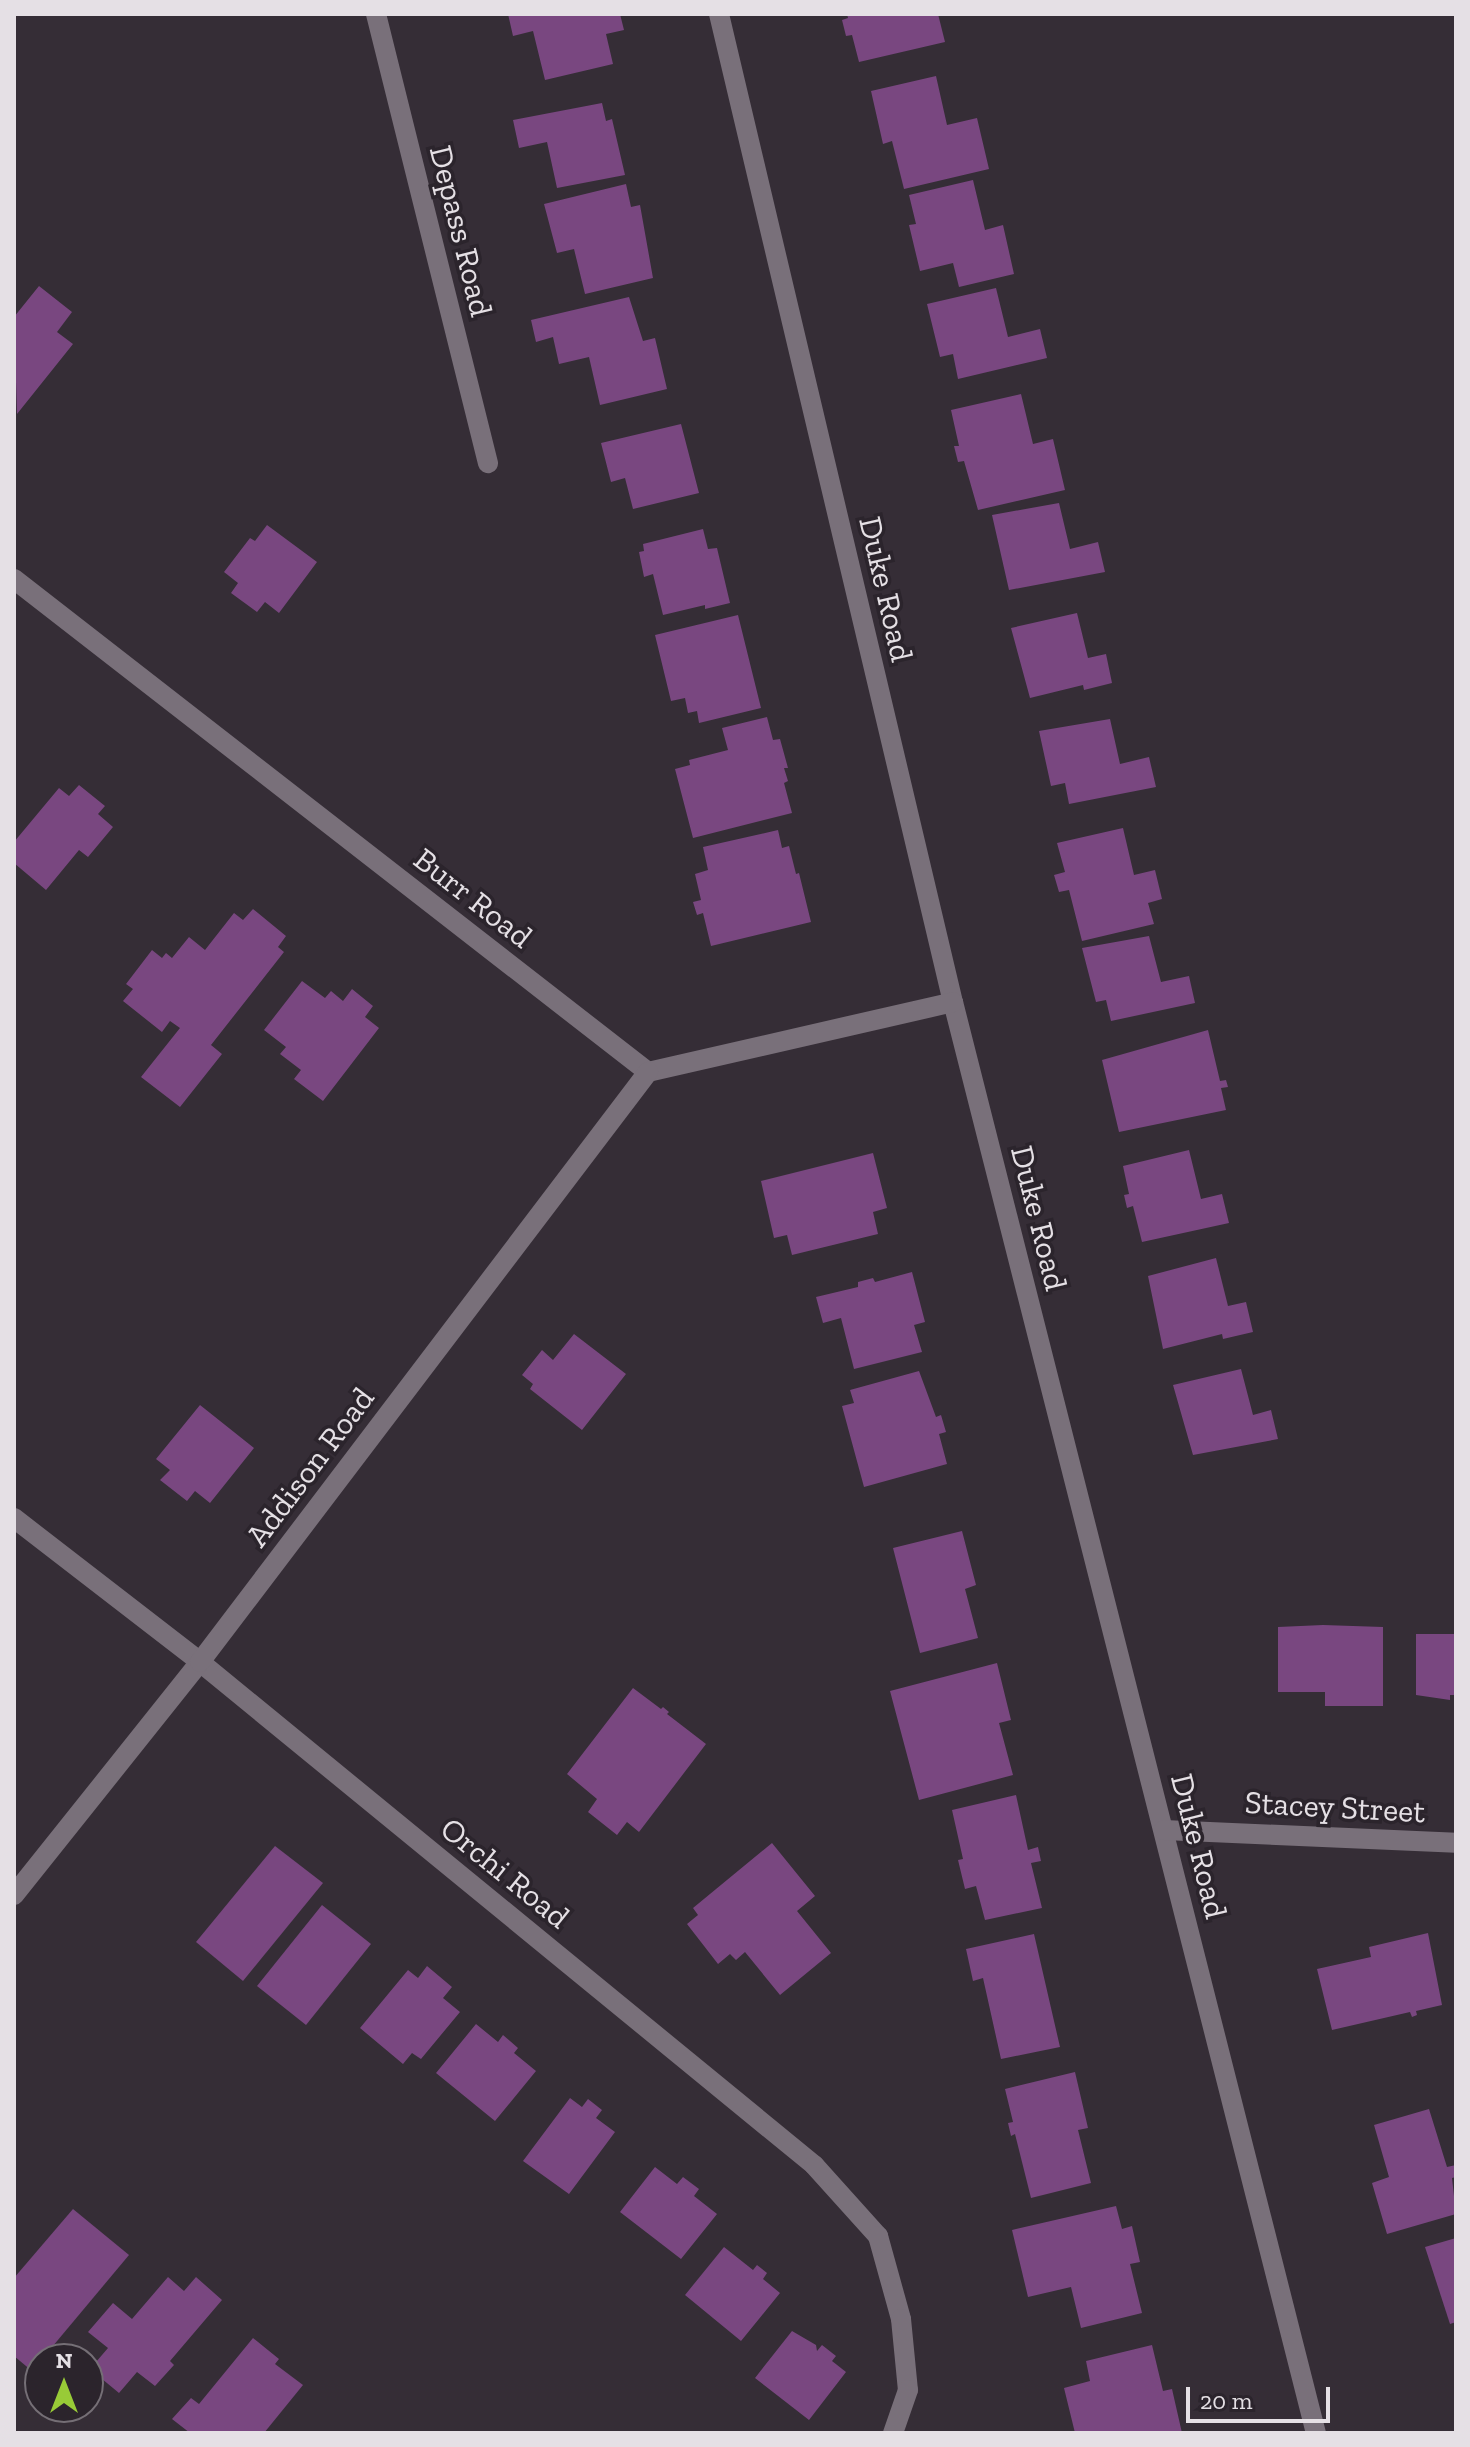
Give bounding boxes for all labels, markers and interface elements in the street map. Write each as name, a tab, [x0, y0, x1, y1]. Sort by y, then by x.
street label: Depass Road	[421, 142, 501, 320]
street label: Duke Road	[851, 513, 921, 665]
street label: Burr Road	[406, 840, 540, 956]
street label: Duke Road	[1003, 1142, 1075, 1294]
street label: Addison Road	[238, 1380, 382, 1554]
street label: Duke Road	[1163, 1770, 1235, 1922]
street label: Stacey Street	[1243, 1783, 1427, 1831]
street label: Orchi Road	[433, 1809, 577, 1937]
north arrow	[24, 2343, 104, 2423]
text: N	[56, 2347, 72, 2374]
scale bar	[1190, 2371, 1334, 2421]
text: 20 m	[1200, 2386, 1252, 2415]

